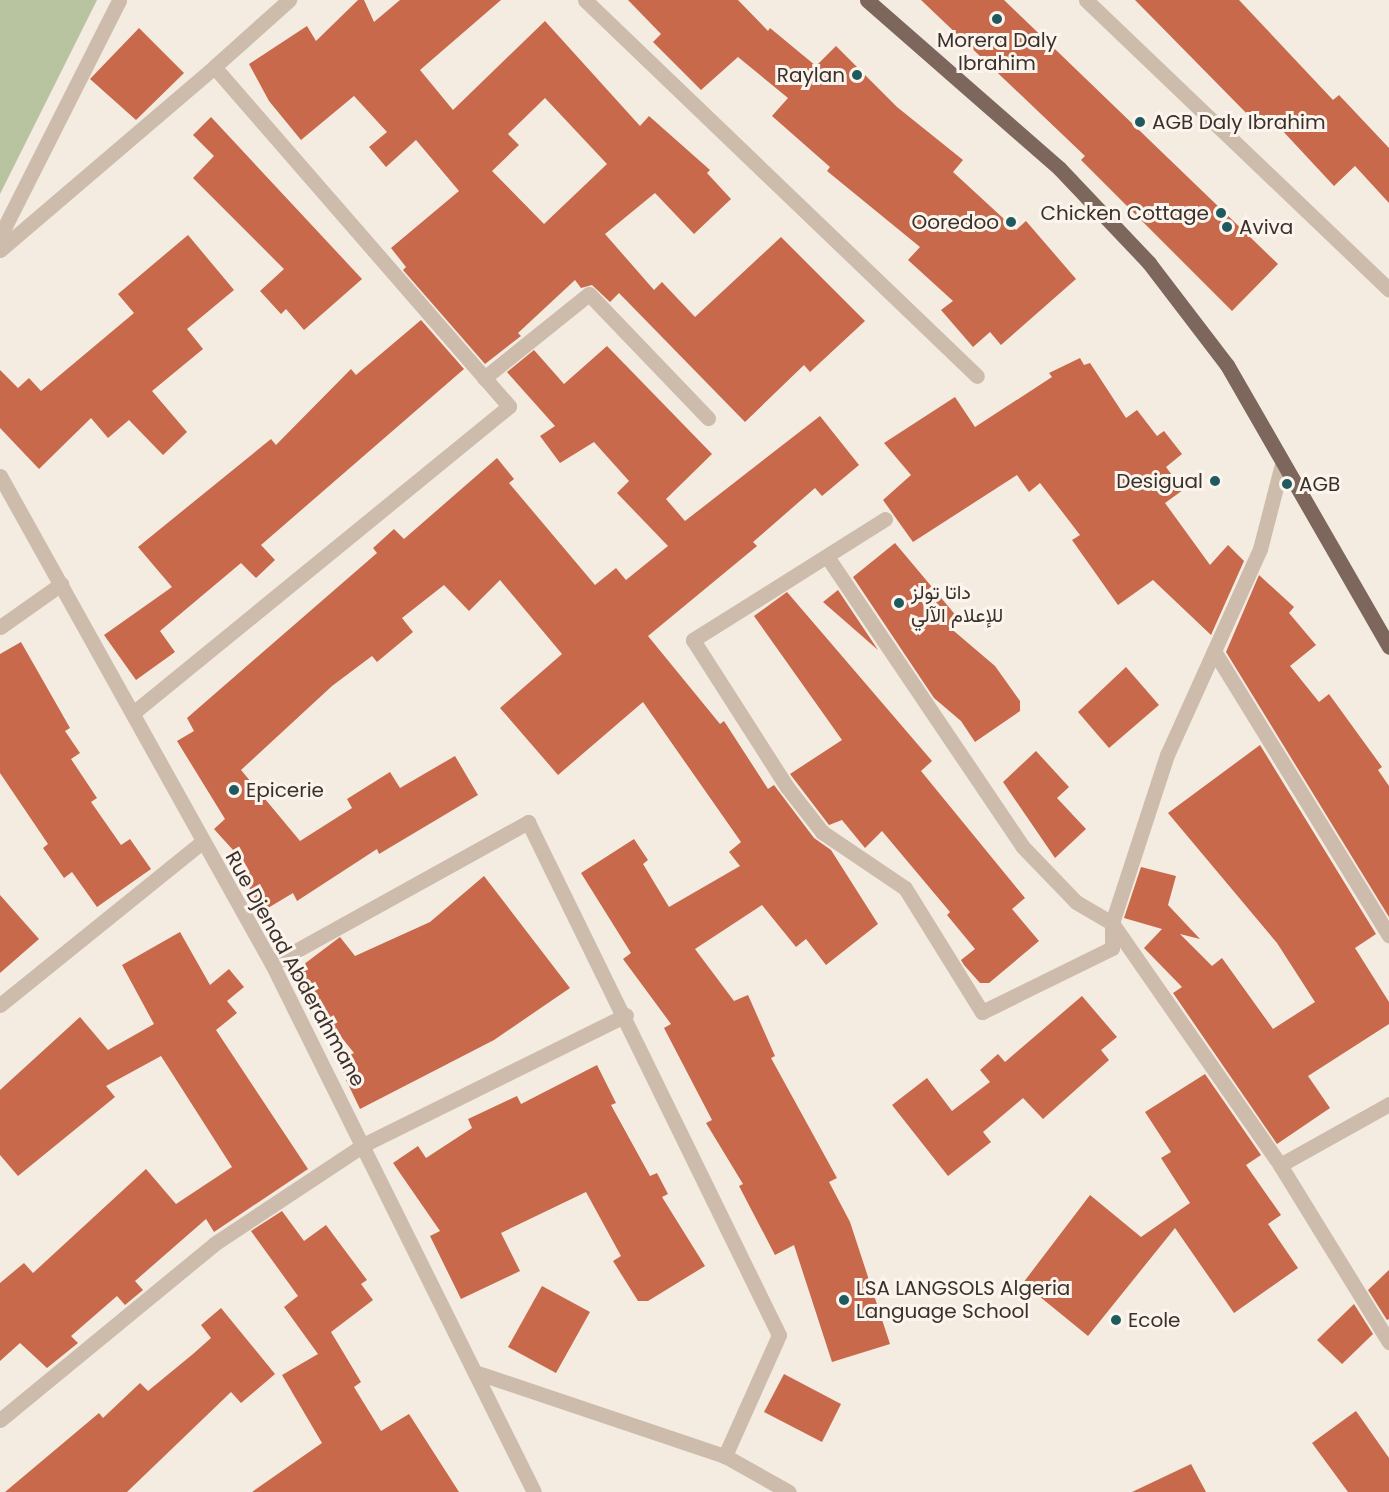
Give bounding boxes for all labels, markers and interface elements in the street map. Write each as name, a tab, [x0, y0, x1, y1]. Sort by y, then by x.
marker: Morera Daly Ibrahim	[990, 12, 1004, 26]
place label: Morera Daly Ibrahim	[937, 28, 1057, 75]
place label: Raylan	[777, 63, 845, 87]
marker: Raylan	[850, 68, 864, 82]
place label: AGB Daly Ibrahim	[1152, 110, 1326, 134]
marker: AGB Daly Ibrahim	[1133, 115, 1147, 129]
place label: Chicken Cottage	[1041, 201, 1209, 225]
marker: Chicken Cottage	[1214, 206, 1228, 220]
place label: Ooredoo	[912, 210, 999, 234]
marker: Ooredoo	[1004, 215, 1018, 229]
place label: Aviva	[1239, 215, 1293, 239]
marker: Aviva	[1220, 220, 1234, 234]
place label: Desigual	[1116, 469, 1203, 493]
place label: AGB	[1299, 472, 1340, 496]
marker: Desigual	[1208, 474, 1222, 488]
marker: AGB	[1280, 477, 1294, 491]
place label: داتا تولز للإعلام الآلي	[911, 580, 1003, 627]
marker: داتا تولز للإعلام الآلي	[892, 596, 906, 610]
place label: Epicerie	[246, 778, 324, 802]
marker: Epicerie	[227, 783, 241, 797]
street label: Rue Djenad Abderahmane	[220, 847, 370, 1091]
place label: LSA LANGSOLS Algeria Language School	[856, 1276, 1070, 1323]
marker: LSA LANGSOLS Algeria Language School	[837, 1293, 851, 1307]
place label: Ecole	[1128, 1308, 1181, 1332]
marker: Ecole	[1109, 1313, 1123, 1327]

